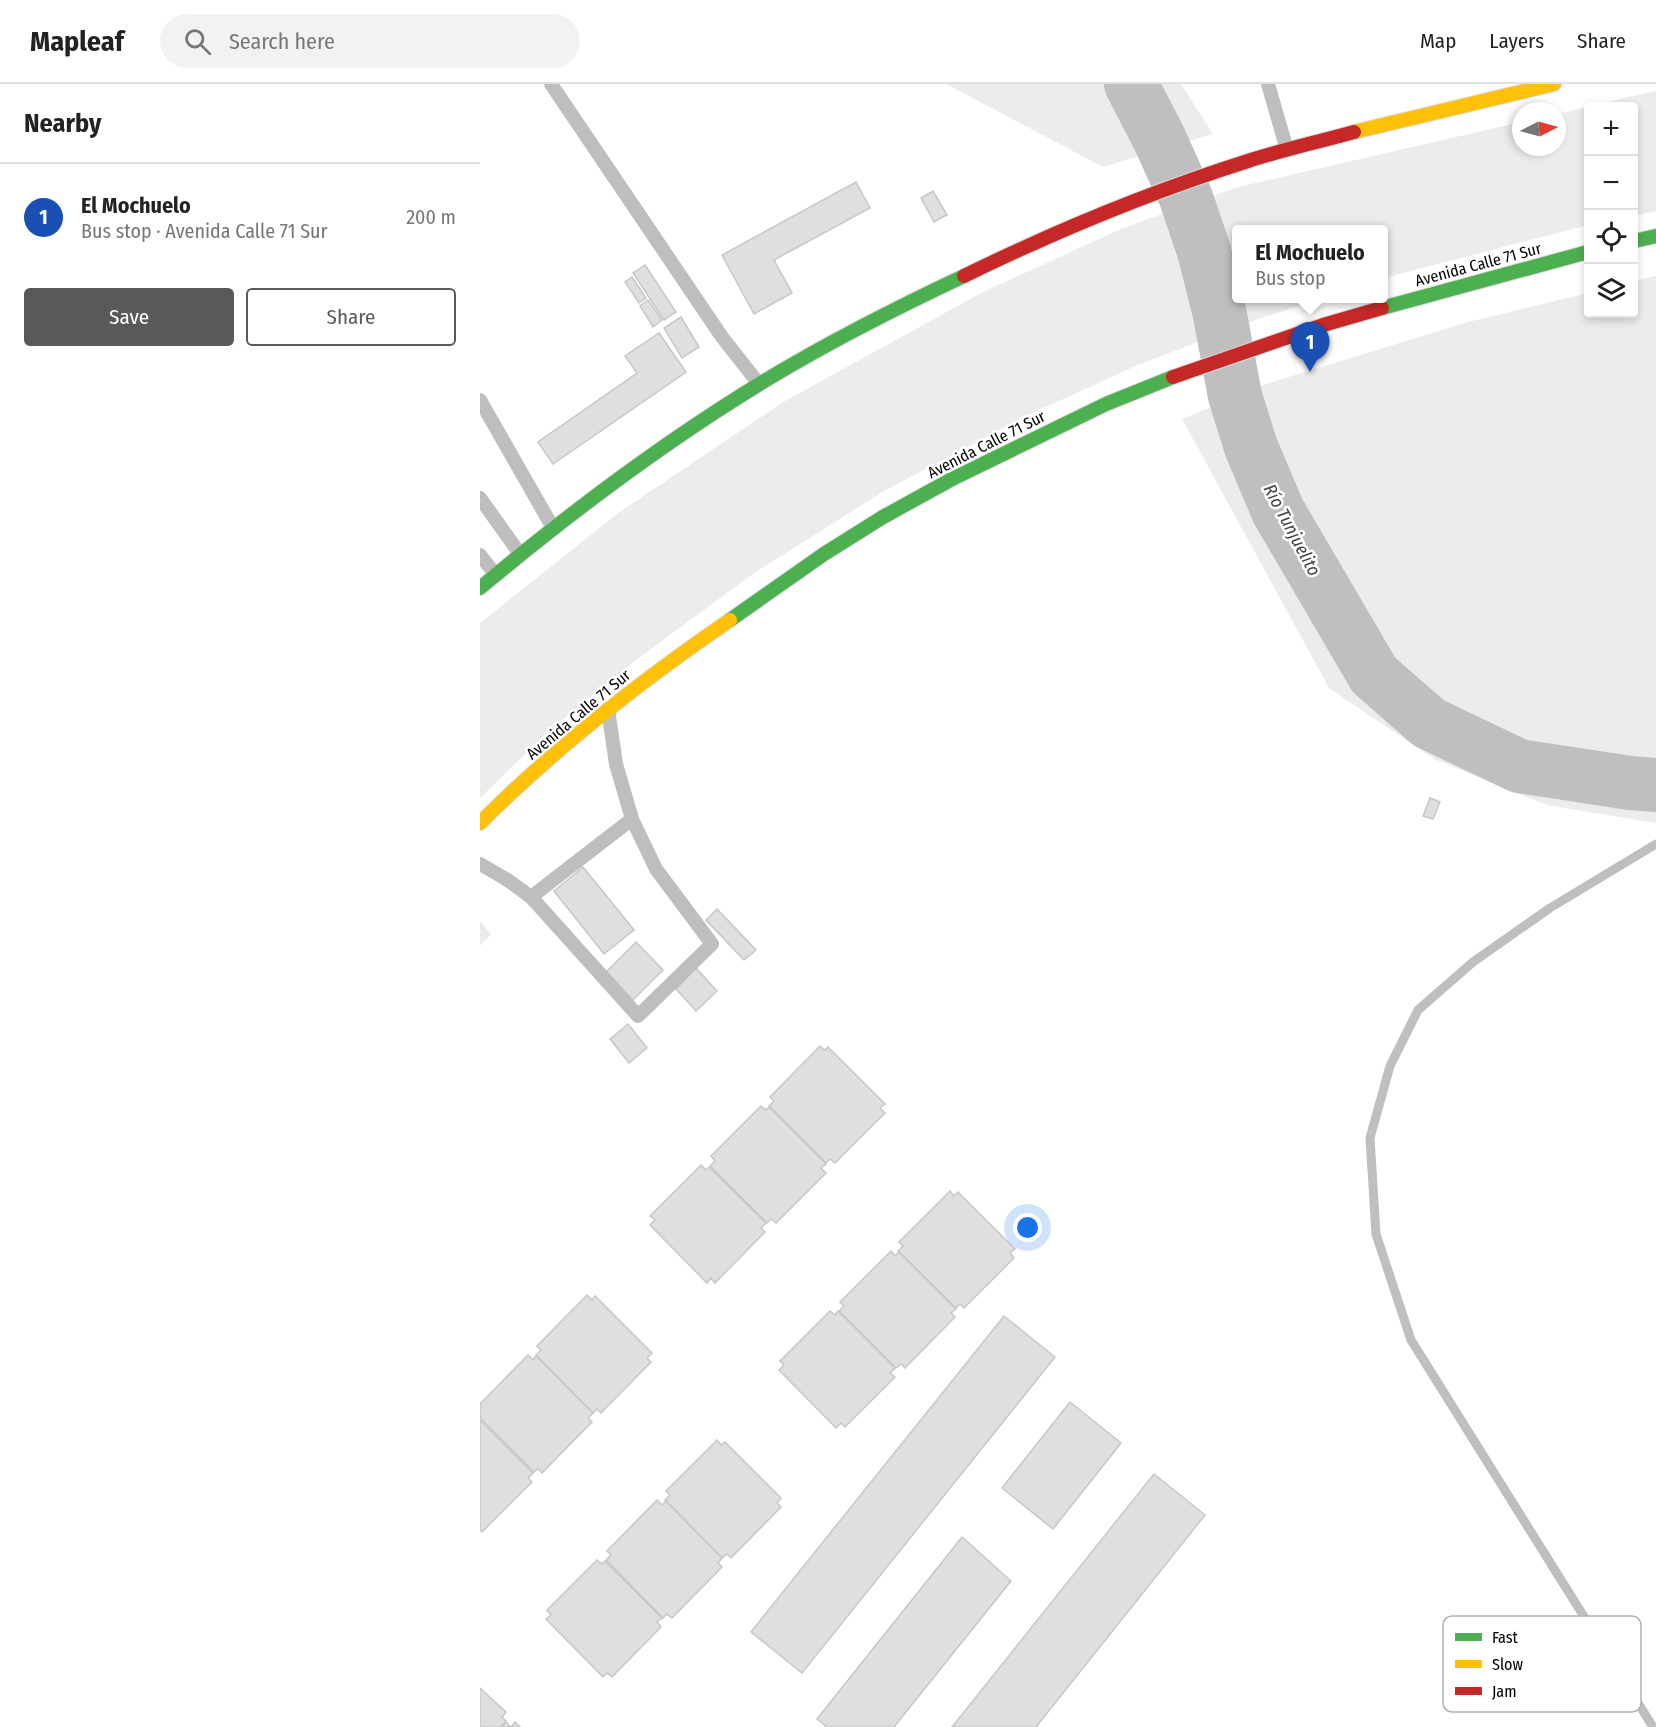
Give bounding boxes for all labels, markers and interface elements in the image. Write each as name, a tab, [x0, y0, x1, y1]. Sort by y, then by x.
search box	[160, 14, 580, 68]
text: Mapleaf	[30, 25, 124, 58]
icon: search	[181, 25, 214, 58]
text: Search here	[229, 28, 335, 55]
text: Map	[1420, 28, 1456, 54]
text: Layers	[1489, 28, 1544, 54]
text: Share	[1577, 28, 1626, 54]
north arrow	[1512, 102, 1566, 156]
map controls	[1584, 102, 1638, 318]
button: +	[1584, 102, 1638, 156]
text: Nearby	[24, 108, 101, 139]
button: −	[1584, 156, 1638, 210]
text: El Mochuelo	[81, 192, 191, 219]
text: 1	[39, 205, 48, 229]
text: 200 m	[406, 205, 456, 229]
button: locate	[1584, 210, 1638, 264]
text: Bus stop · Avenida Calle 71 Sur	[81, 219, 328, 243]
popup	[1232, 225, 1388, 303]
street label: Avenida Calle 71 Sur	[1413, 238, 1544, 290]
text: El Mochuelo	[1255, 239, 1365, 266]
button: layers	[1584, 264, 1638, 318]
text: Bus stop	[1255, 266, 1326, 290]
button: Save	[24, 288, 234, 346]
button: Share	[246, 288, 456, 346]
pin: 1	[1290, 322, 1330, 372]
street label: Avenida Calle 71 Sur	[924, 406, 1049, 482]
water label: Río Tunjuelito	[1259, 480, 1325, 580]
street label: Avenida Calle 71 Sur	[522, 665, 634, 763]
your location	[1013, 1213, 1042, 1242]
legend	[1443, 1616, 1641, 1712]
text: Fast	[1492, 1628, 1519, 1647]
text: Slow	[1492, 1655, 1523, 1674]
text: Jam	[1492, 1682, 1517, 1701]

